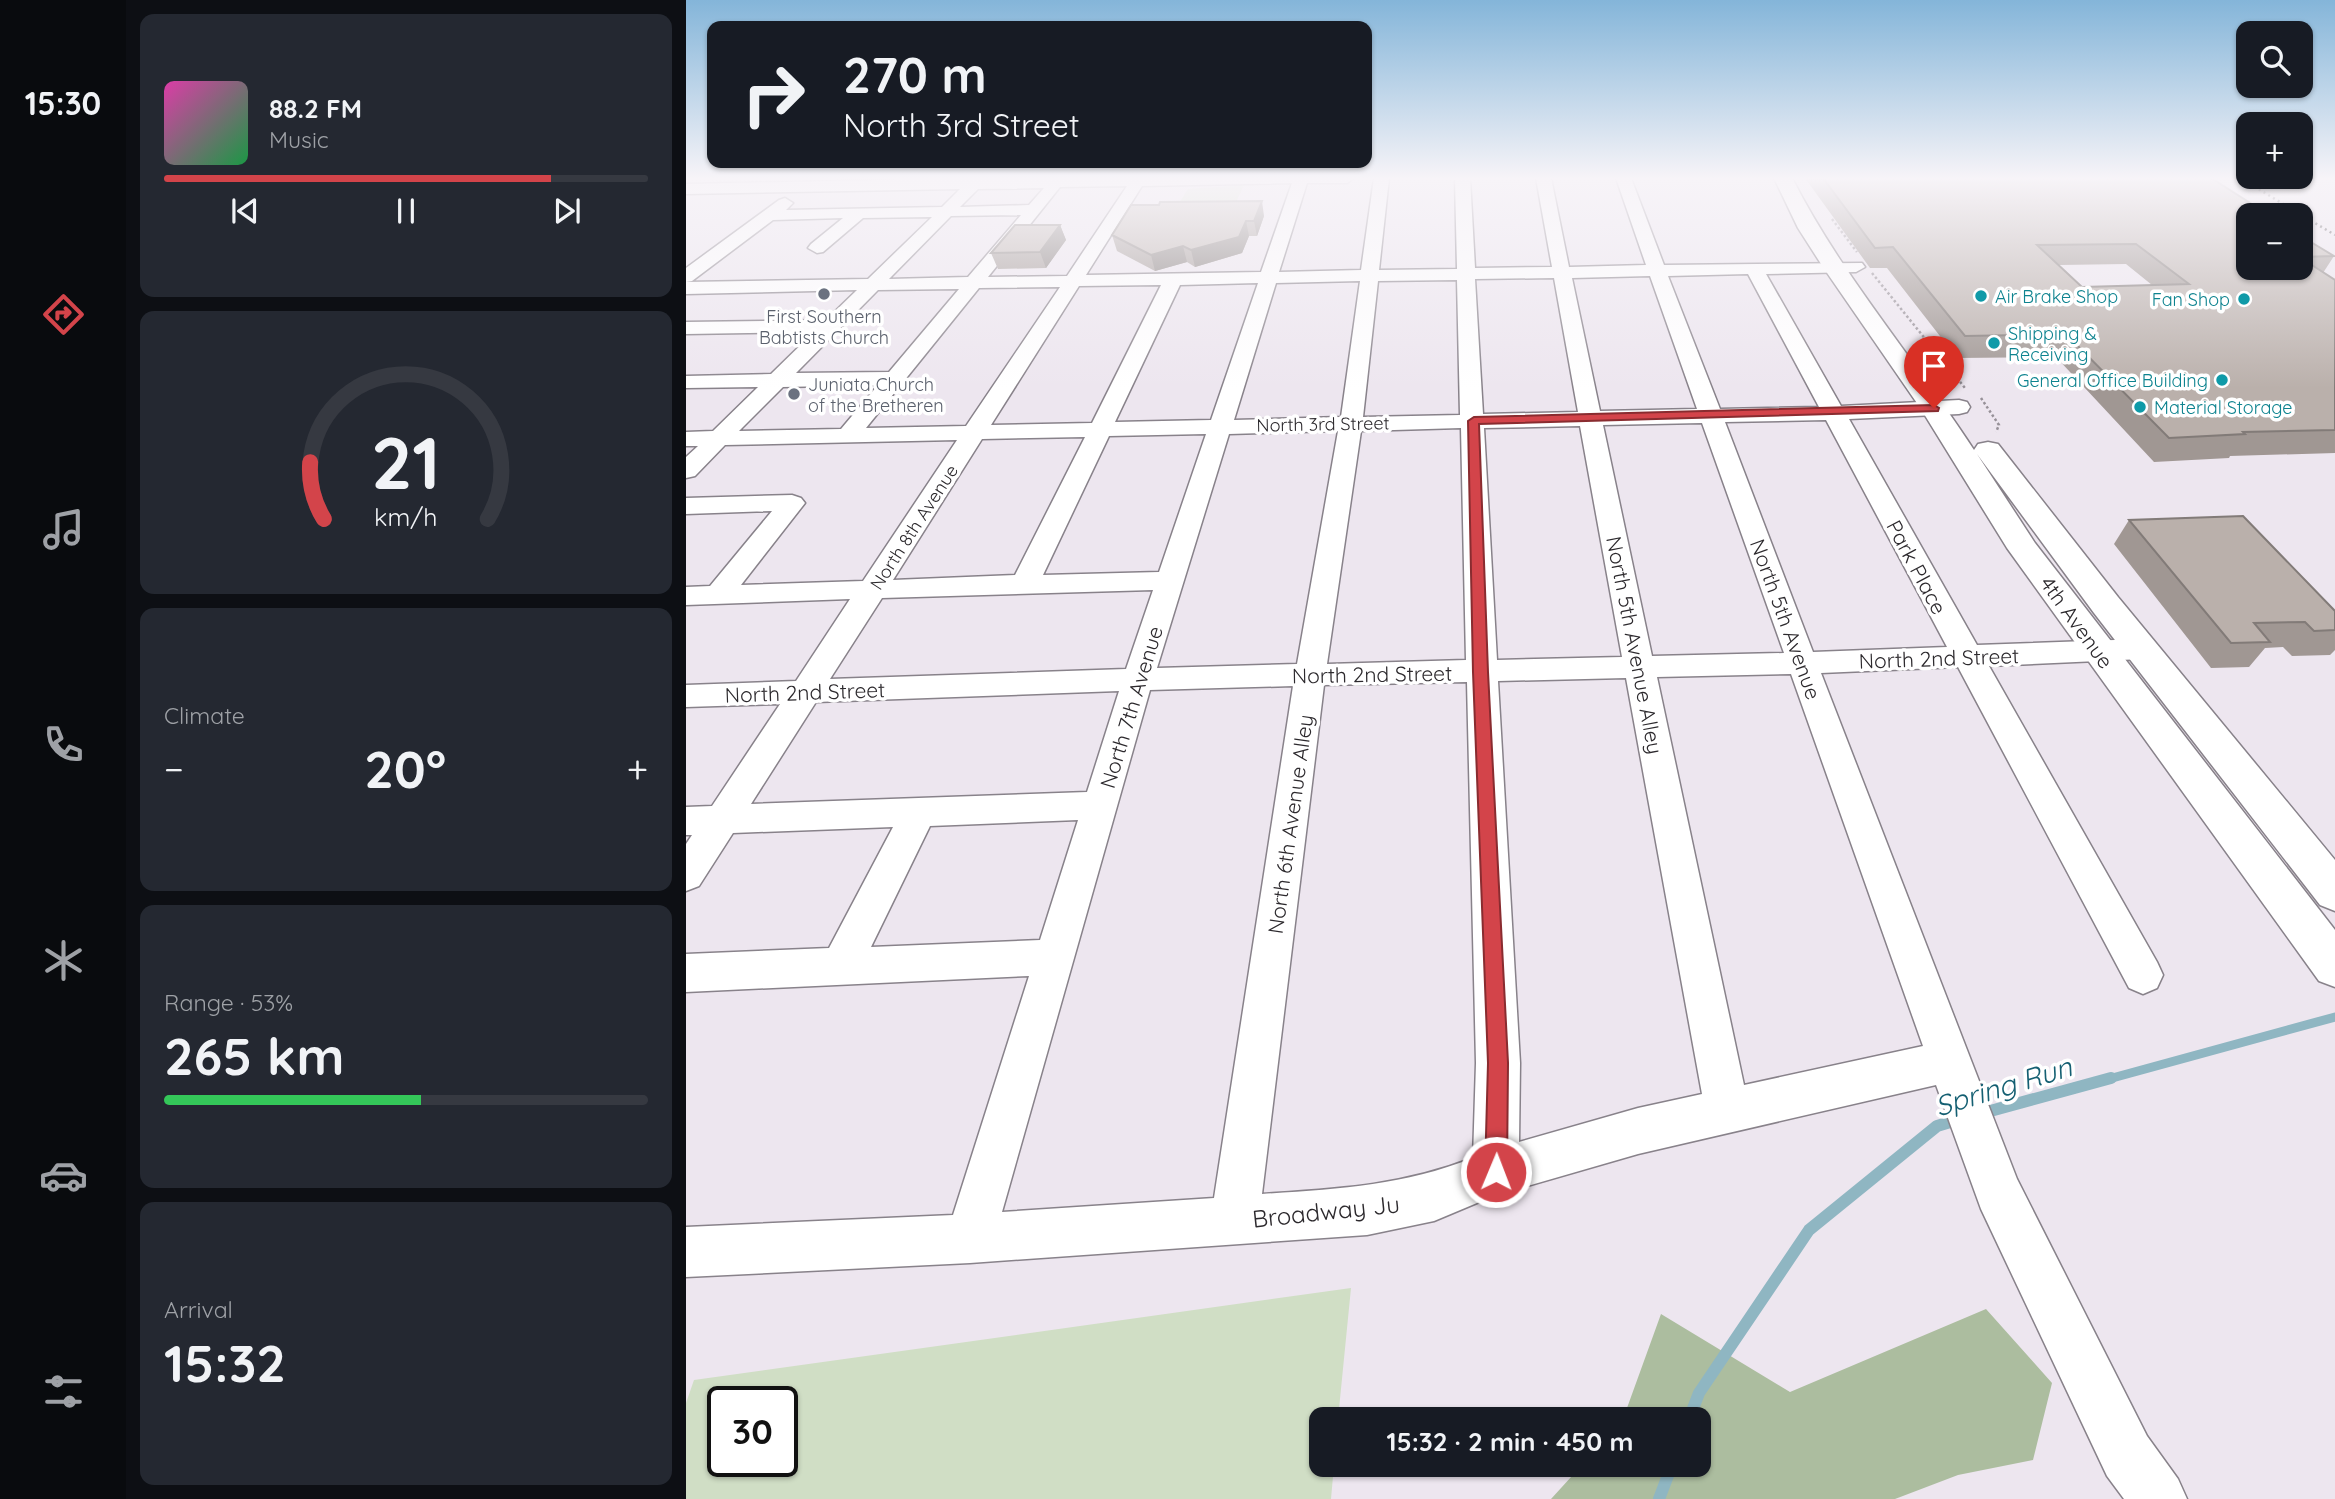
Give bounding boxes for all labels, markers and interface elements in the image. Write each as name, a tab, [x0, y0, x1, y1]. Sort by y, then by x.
map controls	[2236, 21, 2313, 280]
button: search	[2236, 21, 2313, 98]
text: 270 m	[843, 44, 987, 105]
icon: right	[728, 49, 819, 140]
text: 15:30	[25, 83, 101, 123]
text: 88.2 FM	[269, 92, 362, 125]
text: North 3rd Street	[843, 105, 1080, 145]
button: +	[2236, 112, 2313, 189]
text: Music	[269, 125, 329, 154]
icon: previous	[226, 192, 264, 230]
icon: pause	[387, 192, 425, 230]
icon: next	[548, 192, 586, 230]
button: −	[2236, 203, 2313, 280]
place label: Air Brake Shop	[1995, 285, 2118, 308]
marker: First Southern Babtists Church	[816, 286, 832, 302]
marker: Air Brake Shop	[1973, 288, 1989, 304]
place label: Fan Shop	[2152, 288, 2230, 311]
icon: directions	[39, 290, 88, 339]
marker: Fan Shop	[2236, 291, 2252, 307]
place label: First Southern Babtists Church	[759, 305, 889, 349]
place label: Shipping & Receiving	[2008, 322, 2097, 366]
marker: Shipping & Receiving	[1986, 335, 2002, 351]
pin	[1904, 336, 1964, 408]
icon: arrive	[1915, 347, 1953, 385]
place label: General Office Building	[2017, 369, 2208, 392]
marker: General Office Building	[2214, 372, 2230, 388]
place label: Juniata Church of the Bretheren	[808, 373, 944, 417]
marker: Juniata Church of the Bretheren	[786, 386, 802, 402]
place label: Material Storage	[2154, 396, 2292, 419]
marker: Material Storage	[2132, 399, 2148, 415]
street label: North 3rd Street	[1256, 411, 1390, 437]
text: 21	[371, 416, 441, 507]
street label: North 8th Avenue	[865, 460, 963, 594]
text: km/h	[374, 500, 438, 531]
icon: music	[39, 505, 88, 554]
street label: Park Place	[1881, 515, 1953, 619]
street label: North 5th Avenue Alley	[1601, 534, 1669, 756]
street label: North 5th Avenue	[1745, 535, 1827, 703]
street label: 4th Avenue	[2035, 571, 2119, 673]
street label: North 7th Avenue	[1094, 623, 1168, 791]
street label: North 2nd Street	[1858, 642, 2020, 674]
street label: North 2nd Street	[1292, 660, 1452, 688]
street label: North 2nd Street	[724, 676, 886, 708]
text: Climate	[164, 701, 245, 730]
street label: North 6th Avenue Alley	[1262, 713, 1318, 935]
icon: phone	[39, 720, 88, 769]
text: 20°	[364, 736, 446, 801]
text: −	[164, 745, 184, 793]
text: +	[627, 745, 648, 793]
icon: climate	[39, 936, 88, 985]
text: Range · 53%	[164, 988, 293, 1017]
text: 265 km	[164, 1023, 344, 1088]
water label: Spring Run	[1930, 1048, 2076, 1123]
position arrow	[1459, 1135, 1533, 1209]
icon: car	[39, 1151, 88, 1200]
street label: Broadway Ju	[1251, 1188, 1401, 1234]
text: Arrival	[164, 1295, 233, 1324]
text: 15:32	[164, 1330, 286, 1395]
icon: filters	[39, 1367, 88, 1416]
speed limit sign: 30	[707, 1386, 798, 1477]
text: 15:32 · 2 min · 450 m	[1387, 1425, 1633, 1458]

